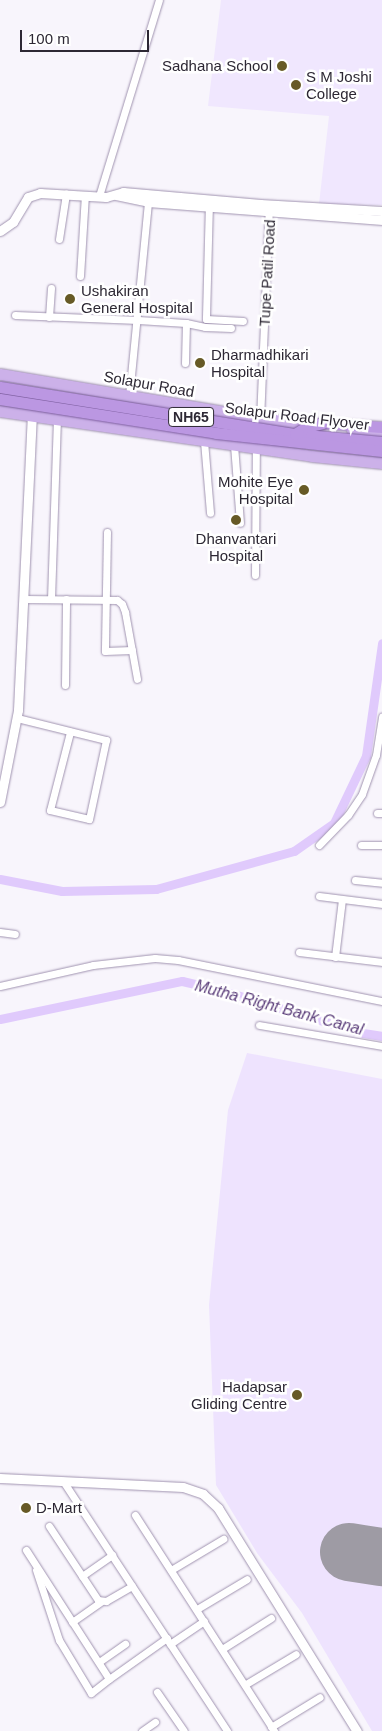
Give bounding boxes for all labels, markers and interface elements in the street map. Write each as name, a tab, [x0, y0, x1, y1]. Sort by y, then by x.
scale bar	[22, 20, 151, 52]
text: 100 m	[28, 30, 70, 47]
place label: Sadhana School	[162, 57, 272, 75]
marker: Sadhana School	[276, 60, 288, 72]
place label: S M Joshi College	[306, 67, 372, 102]
marker: S M Joshi College	[290, 79, 302, 91]
street label: Tupe Patil Road	[255, 219, 279, 327]
place label: Ushakiran General Hospital	[81, 281, 193, 316]
marker: Ushakiran General Hospital	[63, 292, 77, 306]
place label: Dharmadhikari Hospital	[211, 345, 309, 380]
marker: Dharmadhikari Hospital	[193, 356, 207, 370]
street label: Solapur Road	[102, 367, 196, 401]
street label: Solapur Road Flyover	[224, 398, 370, 434]
road number: NH65	[167, 406, 215, 428]
place label: Mohite Eye Hospital	[218, 472, 293, 507]
marker: Mohite Eye Hospital	[297, 483, 311, 497]
marker: Dhanvantari Hospital	[229, 513, 243, 527]
place label: Dhanvantari Hospital	[196, 529, 276, 564]
water label: Mutha Right Bank Canal	[193, 976, 365, 1040]
place label: Hadapsar Gliding Centre	[191, 1377, 287, 1412]
marker: Hadapsar Gliding Centre	[291, 1389, 303, 1401]
place label: D-Mart	[36, 1499, 82, 1517]
marker: D-Mart	[20, 1502, 32, 1514]

